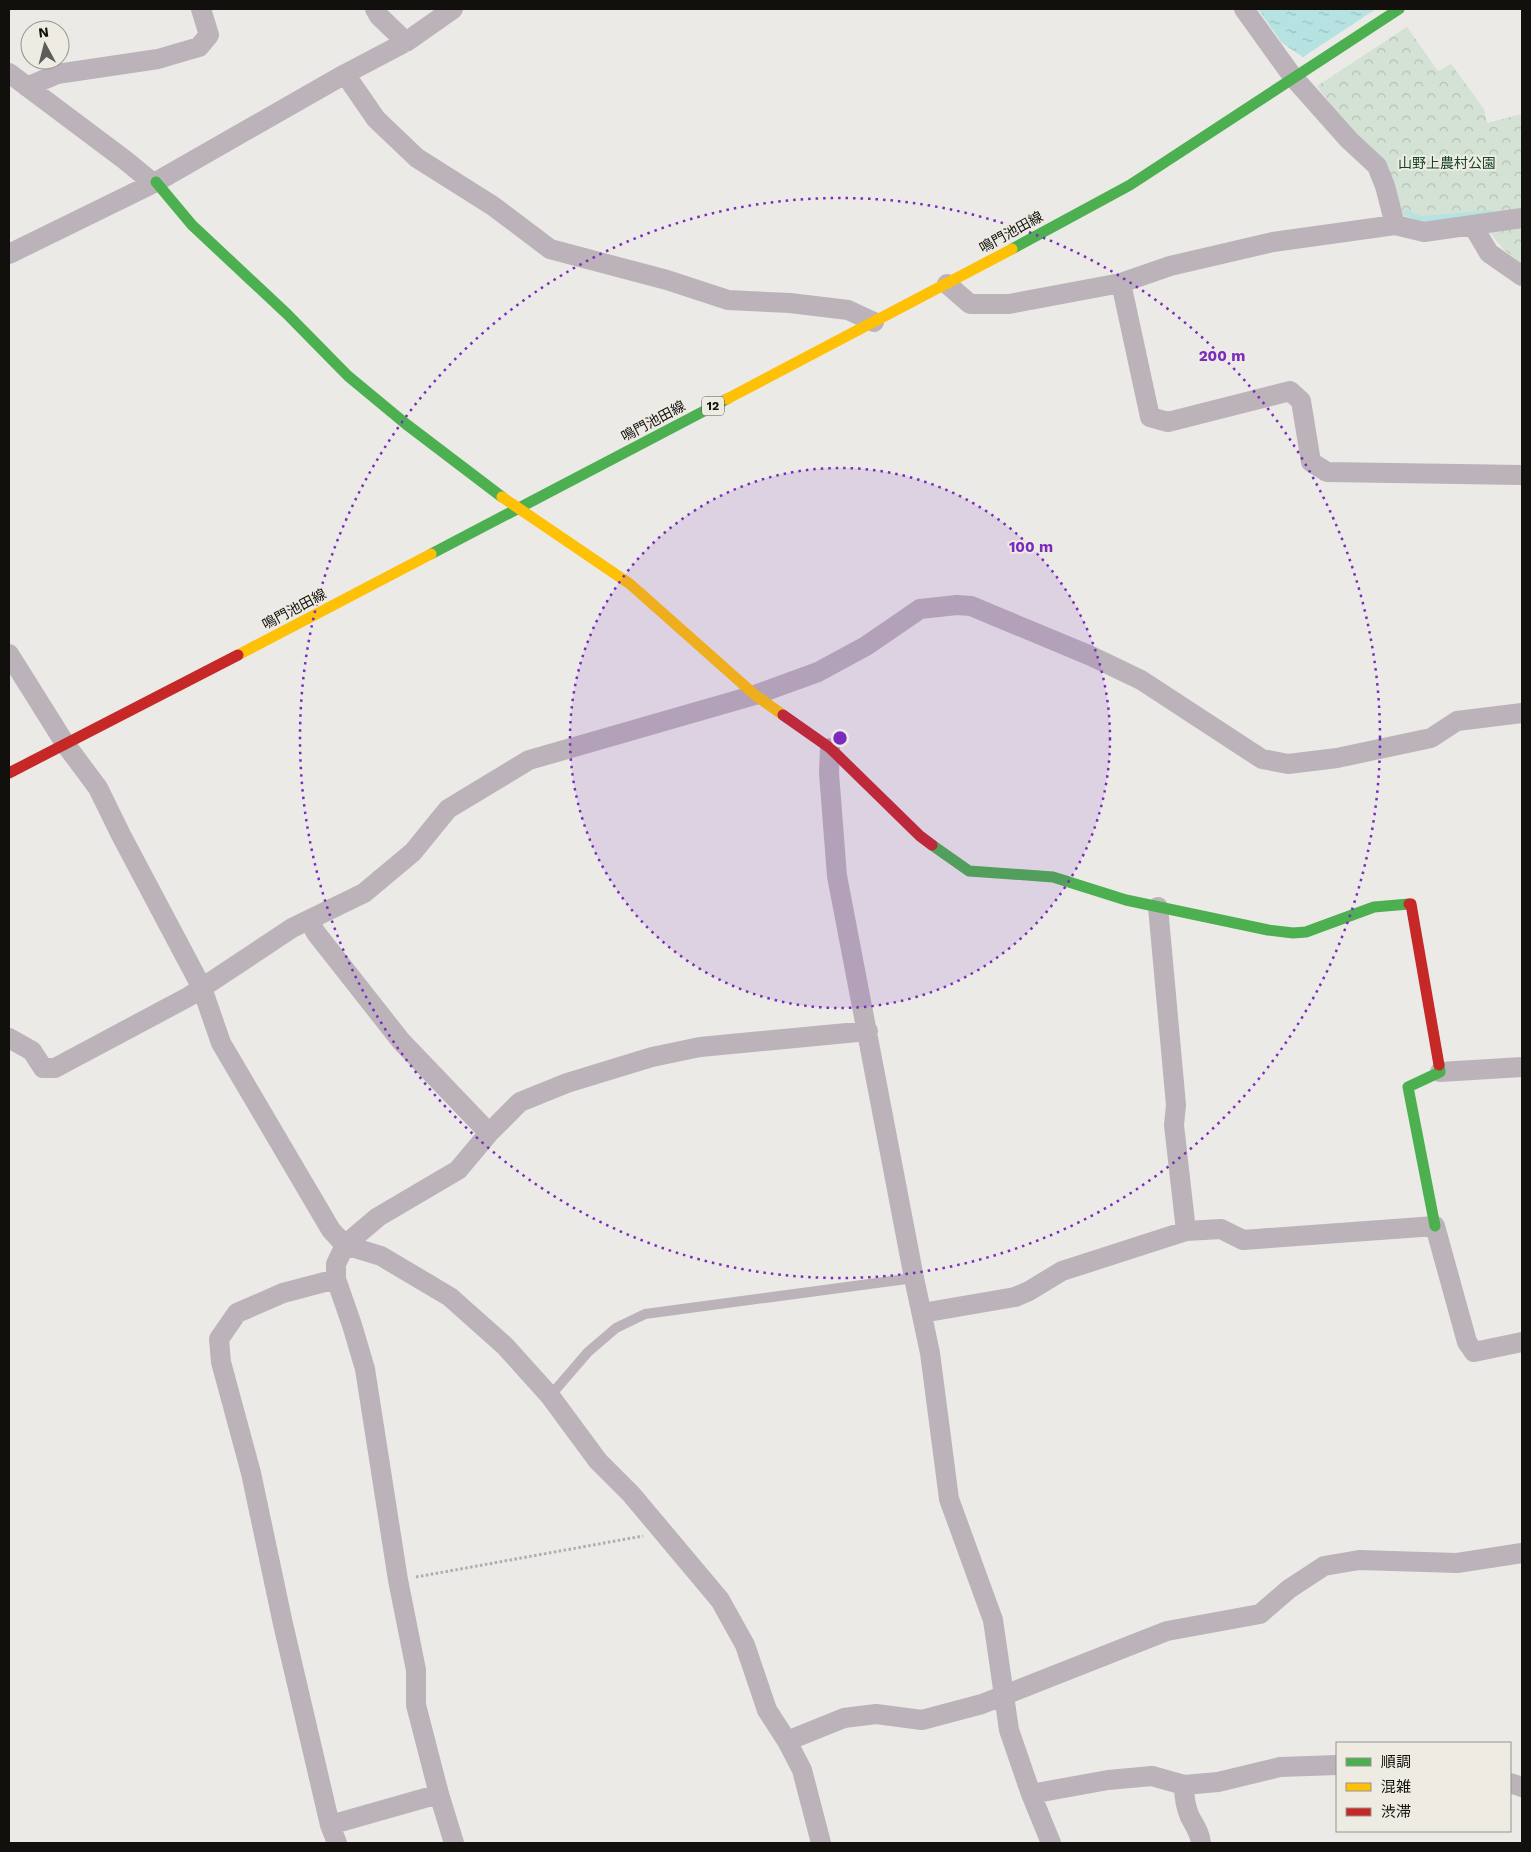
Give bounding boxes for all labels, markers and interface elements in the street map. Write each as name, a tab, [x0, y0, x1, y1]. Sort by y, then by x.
north arrow	[20, 20, 70, 70]
text: N	[37, 24, 50, 41]
park label: 山野上農村公園	[1398, 155, 1496, 171]
street label: 鳴門池田線	[977, 208, 1045, 256]
text: 200 m	[1199, 347, 1245, 365]
road number: 12	[702, 396, 724, 416]
street label: 鳴門池田線	[618, 398, 688, 444]
text: 100 m	[1009, 538, 1053, 556]
street label: 鳴門池田線	[259, 586, 329, 632]
centre of rings	[831, 729, 849, 747]
legend	[1336, 1742, 1511, 1832]
text: 順調	[1381, 1753, 1411, 1771]
text: 混雑	[1381, 1778, 1411, 1796]
text: 渋滞	[1381, 1803, 1411, 1821]

